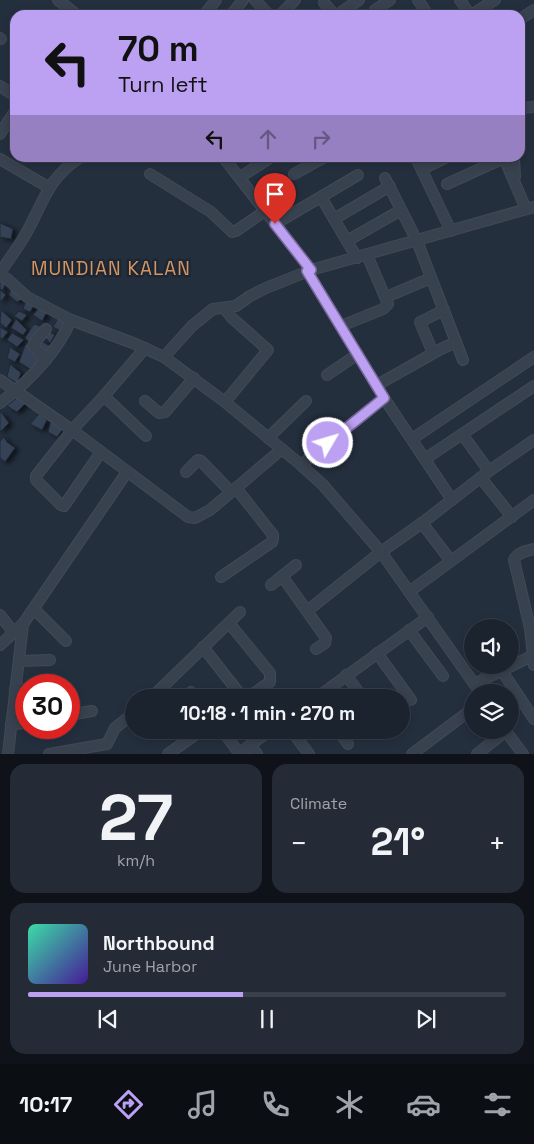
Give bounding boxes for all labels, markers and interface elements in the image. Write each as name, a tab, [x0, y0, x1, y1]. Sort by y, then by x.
text: 70 m	[118, 27, 199, 71]
icon: left	[35, 30, 100, 95]
text: Turn left	[118, 70, 208, 98]
icon: left	[201, 125, 229, 153]
icon: ahead	[254, 125, 282, 153]
icon: right	[307, 125, 335, 153]
pin	[254, 173, 296, 224]
icon: arrive	[261, 180, 289, 208]
district label: MUNDIAN KALAN	[31, 256, 191, 281]
position arrow	[301, 416, 353, 468]
map controls	[464, 619, 519, 739]
button: sound	[464, 619, 519, 674]
speed limit sign: 30	[15, 674, 80, 739]
button: layers	[464, 684, 519, 739]
text: 10:18 · 1 min · 270 m	[180, 701, 355, 726]
text: 27	[99, 776, 173, 859]
text: Climate	[290, 793, 347, 814]
text: 21°	[371, 818, 425, 866]
text: −	[290, 825, 307, 861]
text: +	[489, 825, 506, 861]
text: km/h	[117, 850, 155, 871]
text: Northbound	[103, 931, 215, 956]
text: June Harbor	[103, 956, 197, 977]
icon: previous	[94, 1005, 122, 1033]
icon: pause	[253, 1005, 281, 1033]
icon: next	[412, 1005, 440, 1033]
icon: directions	[111, 1087, 146, 1122]
icon: music	[185, 1087, 220, 1122]
icon: phone	[258, 1087, 293, 1122]
icon: climate	[332, 1087, 367, 1122]
icon: car	[406, 1087, 441, 1122]
icon: filters	[480, 1087, 515, 1122]
text: 10:17	[19, 1090, 72, 1118]

